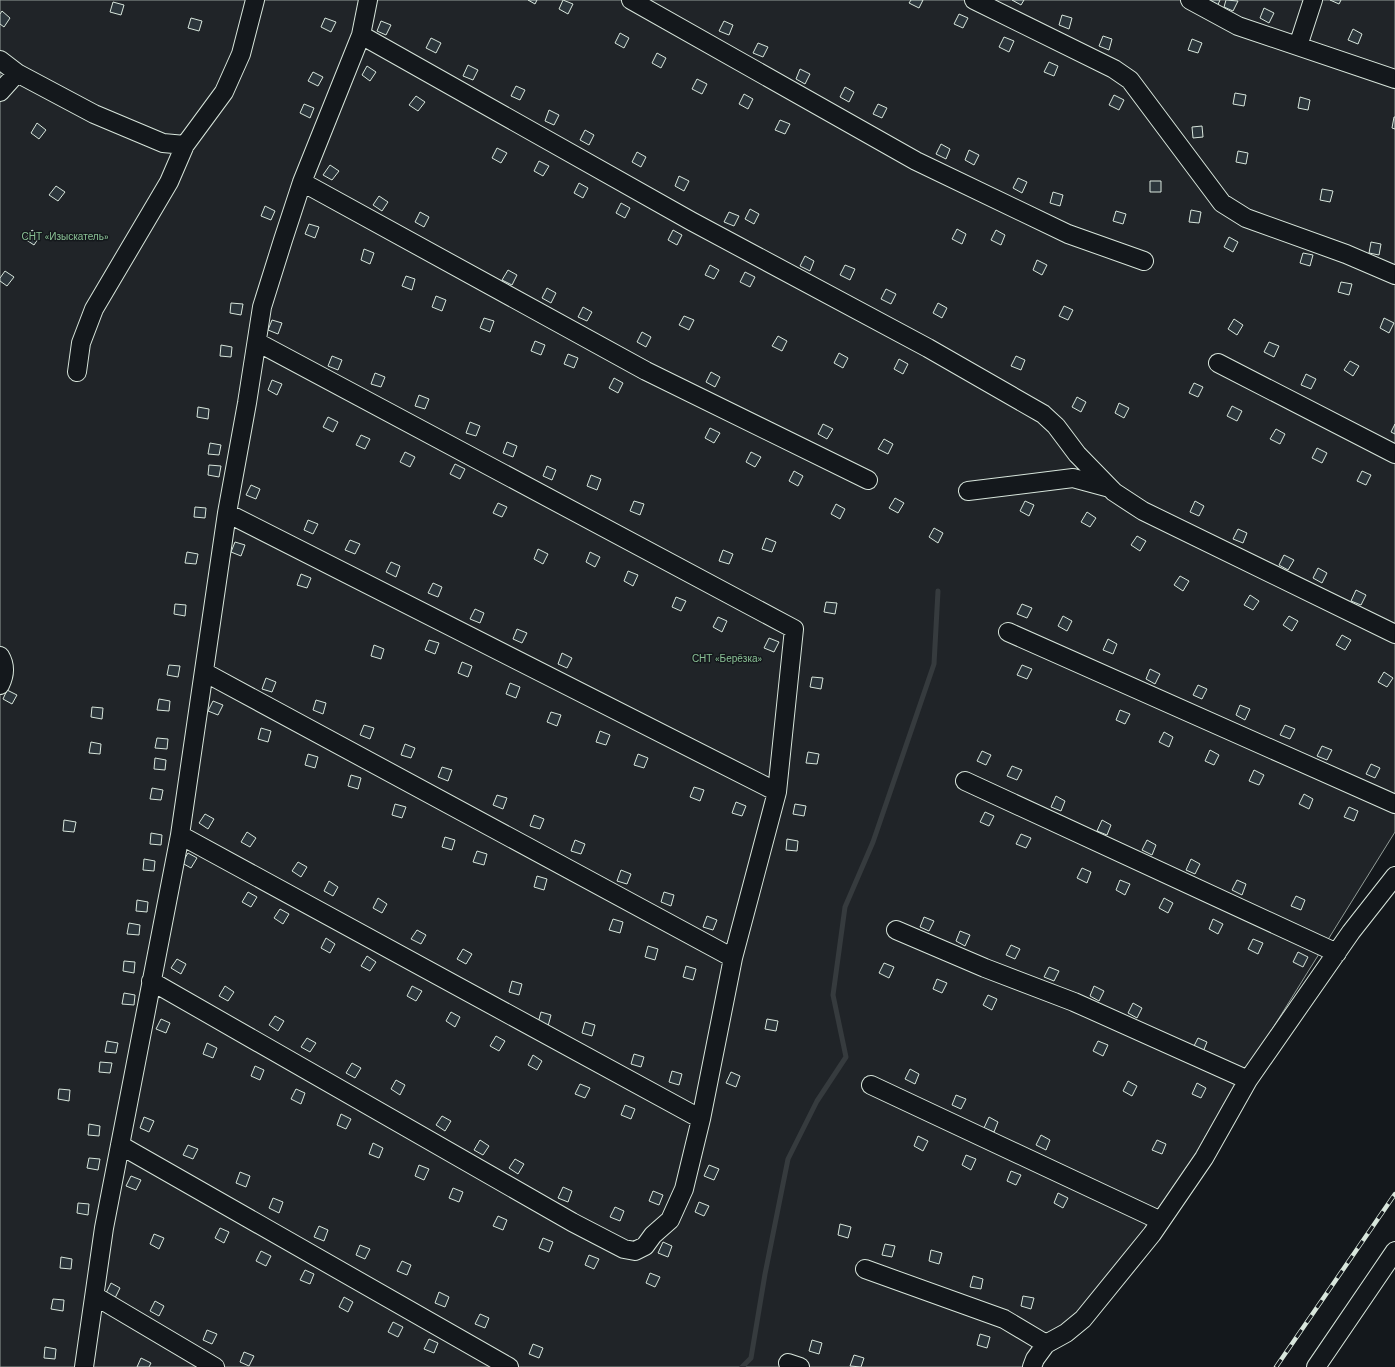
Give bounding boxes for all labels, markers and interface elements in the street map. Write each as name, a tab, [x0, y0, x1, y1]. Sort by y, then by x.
park label: СНТ «Изыскатель»	[22, 230, 109, 243]
park label: СНТ «Берёзка»	[692, 652, 763, 665]

